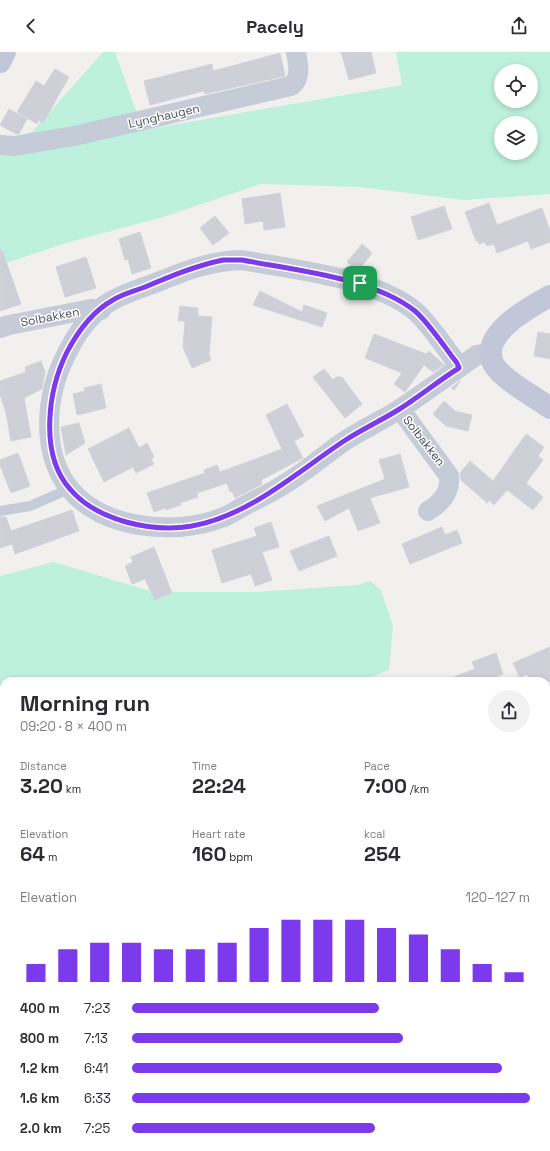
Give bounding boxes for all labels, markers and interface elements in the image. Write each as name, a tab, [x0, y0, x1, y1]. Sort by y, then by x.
icon: back	[20, 15, 42, 37]
text: Pacely	[246, 15, 304, 38]
icon: share	[508, 15, 530, 37]
map controls	[494, 64, 538, 160]
button: locate	[494, 64, 538, 108]
street label: Lynghaugen	[127, 100, 201, 132]
button: layers	[494, 116, 538, 160]
pin	[343, 266, 377, 300]
icon: arrive	[349, 272, 371, 294]
street label: Solbakken	[19, 303, 81, 331]
street label: Solbakken	[399, 413, 449, 469]
text: Morning run	[20, 689, 150, 717]
button: share	[488, 690, 530, 732]
text: 09:20 · 8 × 400 m	[20, 718, 127, 735]
text: Distance	[20, 759, 67, 773]
text: Time	[192, 759, 217, 773]
text: Pace	[364, 759, 390, 773]
text: 3.20	[20, 773, 63, 799]
text: 22:24	[192, 773, 246, 799]
text: 7:00	[364, 773, 407, 799]
text: km	[63, 782, 81, 796]
text: /km	[407, 782, 429, 796]
text: Elevation	[20, 827, 68, 841]
text: Heart rate	[192, 827, 245, 841]
text: kcal	[364, 827, 385, 841]
text: 64	[20, 841, 45, 867]
text: 160	[192, 841, 226, 867]
text: 254	[364, 841, 401, 867]
text: m	[45, 850, 57, 864]
text: bpm	[226, 850, 253, 864]
text: Elevation	[20, 889, 77, 906]
text: 120–127 m	[465, 889, 530, 906]
text: 400 m	[20, 1000, 60, 1017]
text: 7:23	[84, 1000, 110, 1017]
text: 800 m	[20, 1030, 59, 1047]
text: 7:13	[84, 1030, 108, 1047]
text: 1.2 km	[20, 1060, 59, 1077]
text: 6:41	[84, 1060, 109, 1077]
text: 1.6 km	[20, 1090, 59, 1107]
text: 6:33	[84, 1090, 111, 1107]
text: 2.0 km	[20, 1120, 62, 1137]
text: 7:25	[84, 1120, 110, 1137]

